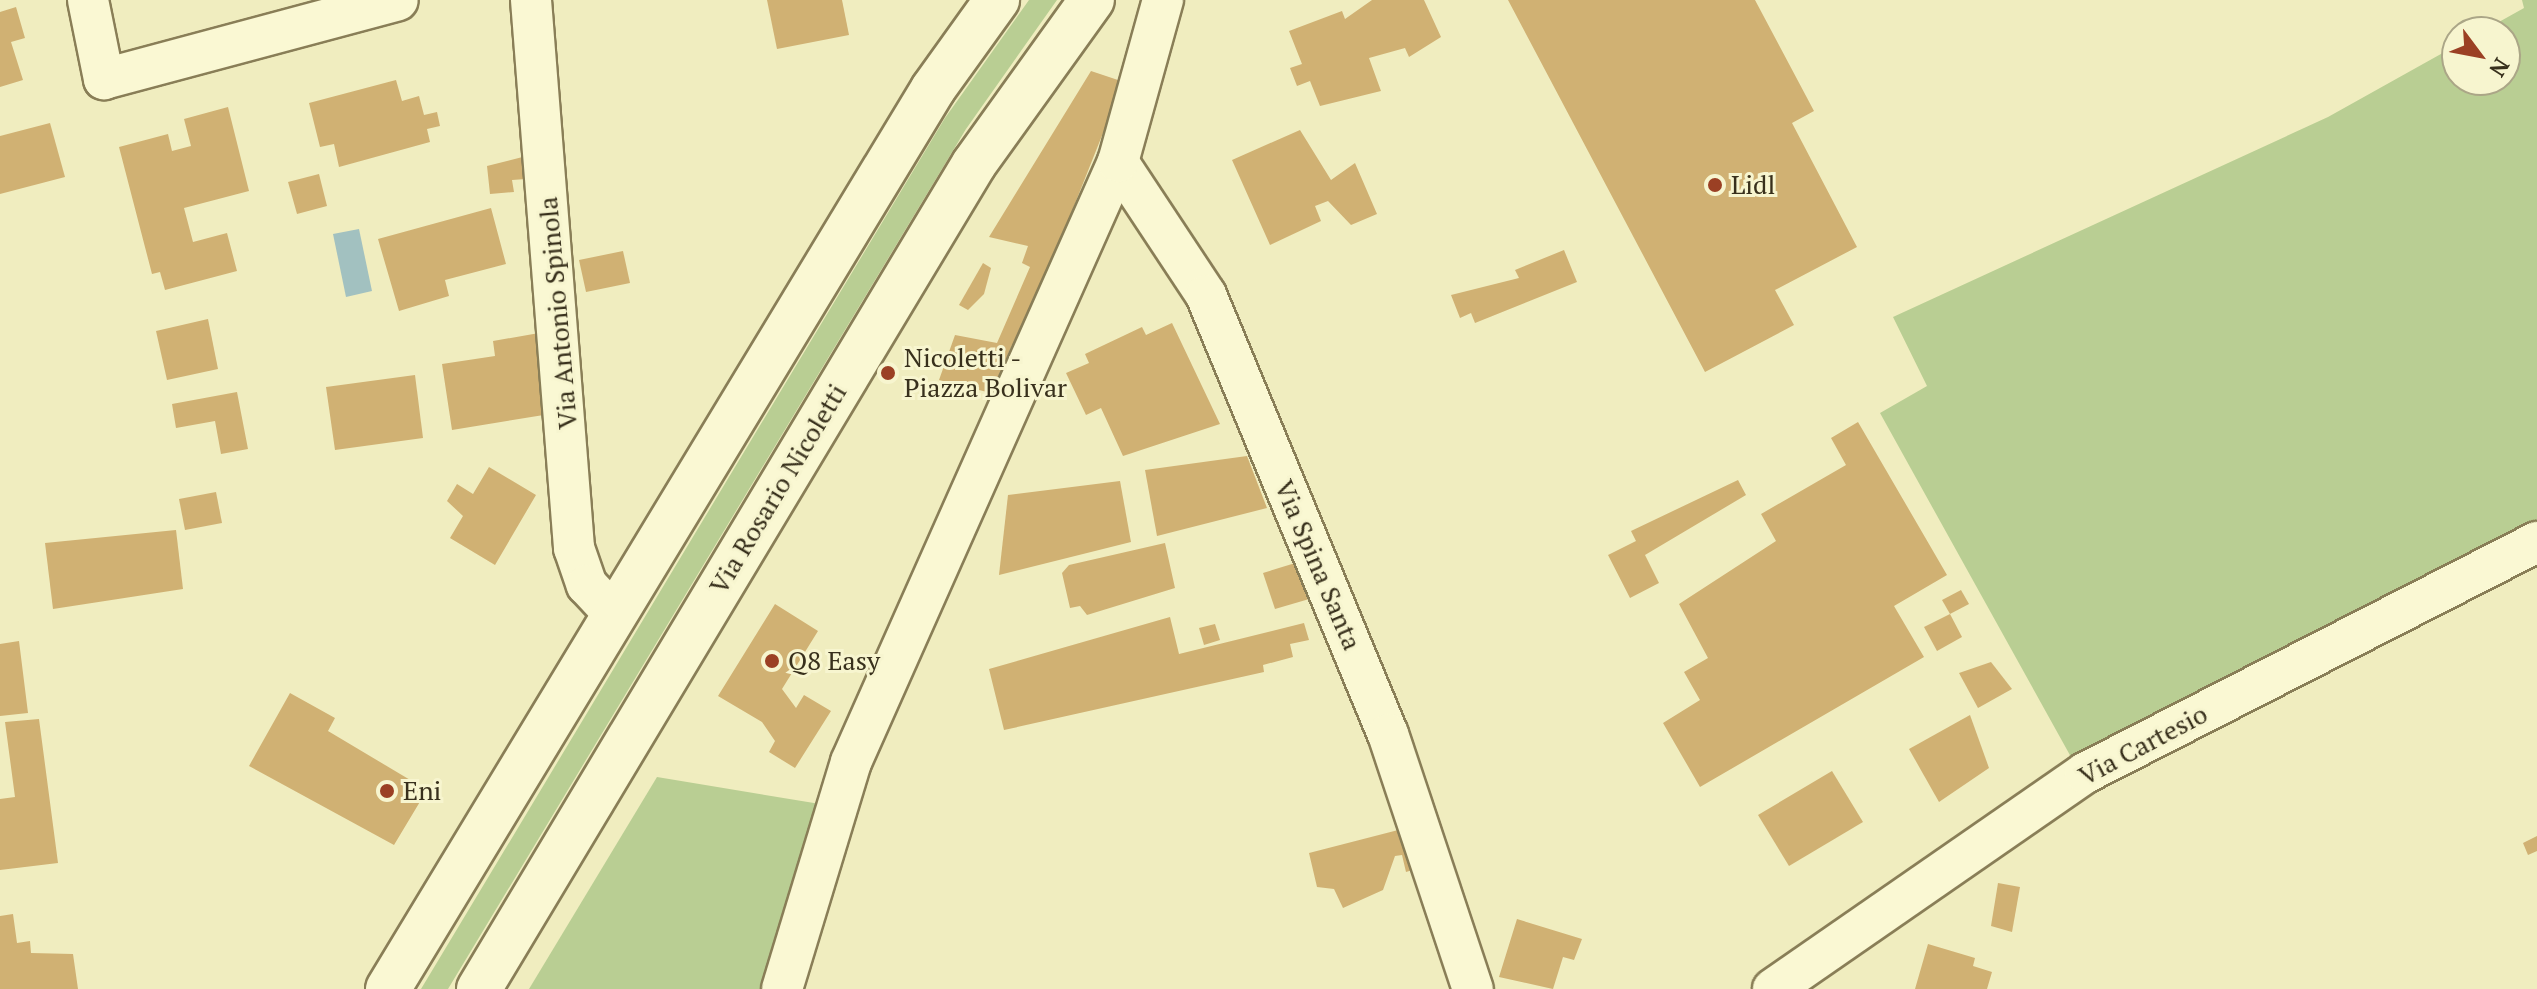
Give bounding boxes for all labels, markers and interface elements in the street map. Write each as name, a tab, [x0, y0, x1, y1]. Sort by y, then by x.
north arrow	[2441, 16, 2521, 96]
text: N	[2483, 53, 2517, 83]
place label: Lidl	[1731, 169, 1775, 201]
marker: Lidl	[1706, 176, 1724, 194]
street label: Via Antonio Spinola	[532, 195, 584, 431]
place label: Nicoletti - Piazza Bolivar	[904, 342, 1067, 404]
marker: Nicoletti - Piazza Bolivar	[879, 364, 897, 382]
street label: Via Rosario Nicoletti	[703, 378, 853, 600]
street label: Via Spina Santa	[1268, 475, 1368, 655]
place label: Q8 Easy	[788, 645, 880, 677]
marker: Q8 Easy	[763, 652, 781, 670]
street label: Via Cartesio	[2073, 698, 2213, 792]
place label: Eni	[403, 775, 441, 807]
marker: Eni	[378, 782, 396, 800]

